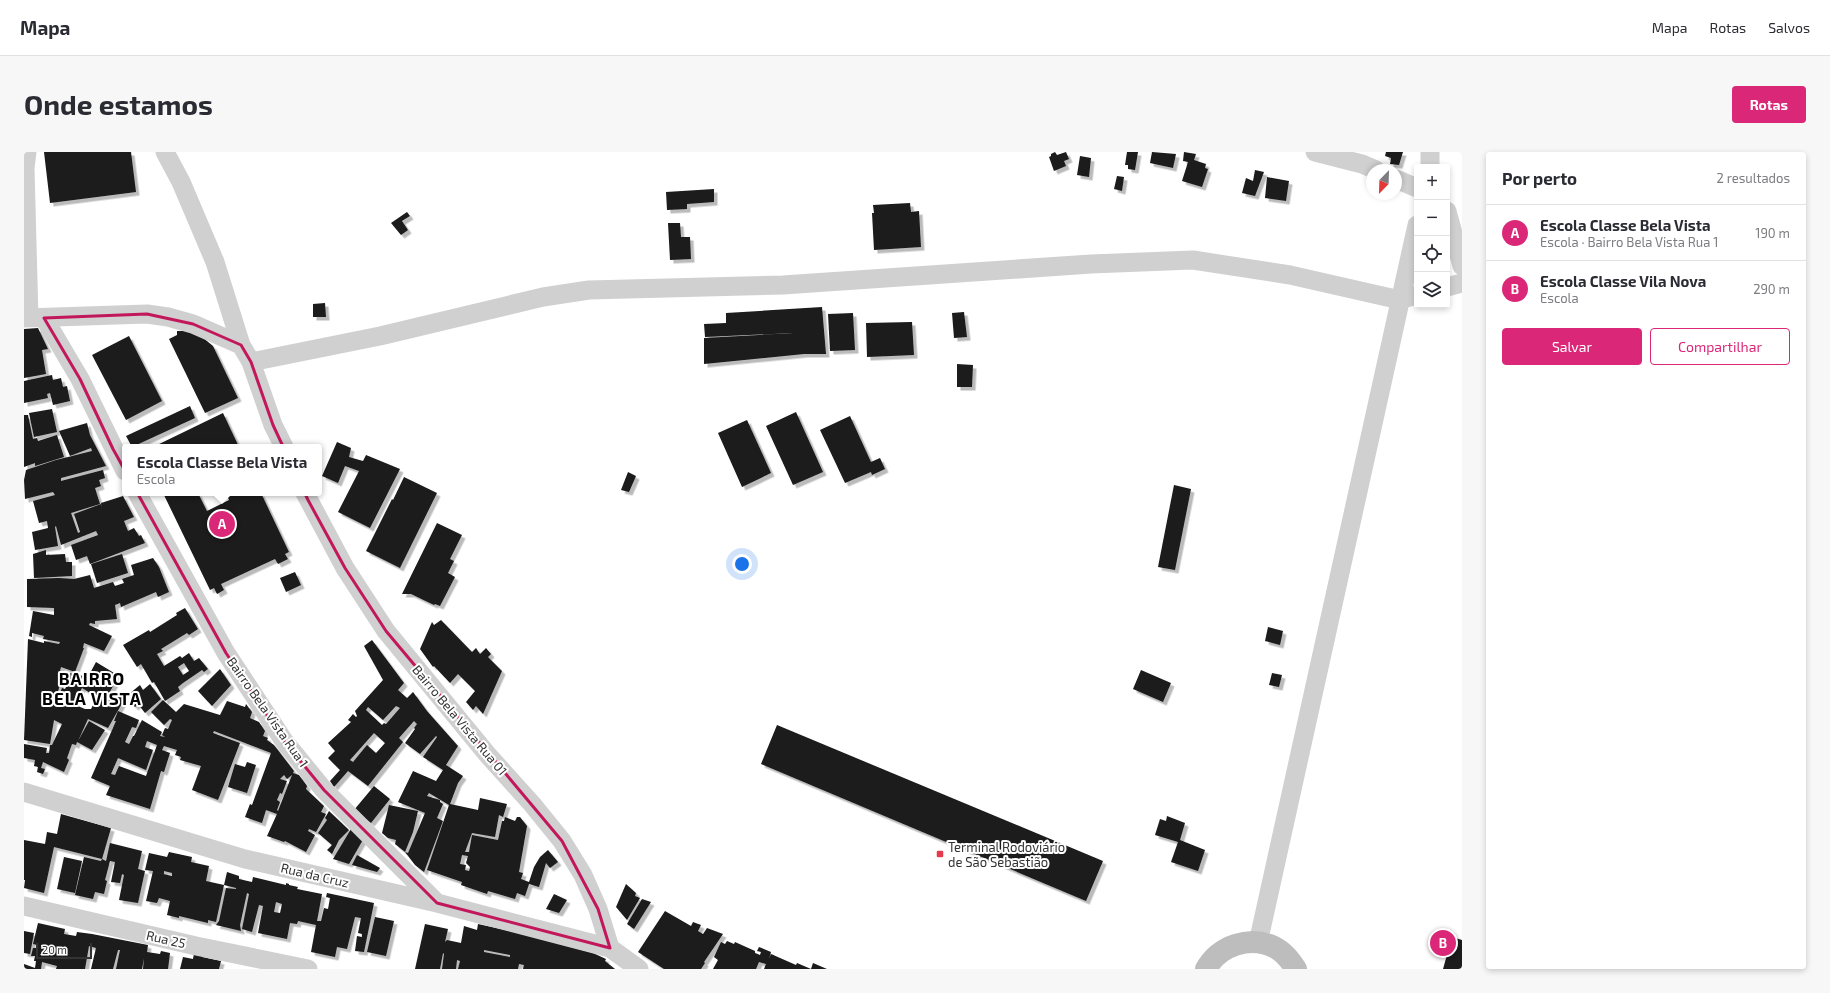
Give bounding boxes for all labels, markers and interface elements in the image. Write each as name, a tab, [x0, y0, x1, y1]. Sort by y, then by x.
text: Mapa	[20, 16, 70, 39]
text: Mapa	[1652, 19, 1688, 36]
text: Rotas	[1710, 19, 1746, 36]
text: Salvos	[1768, 19, 1810, 36]
button: Rotas	[1732, 86, 1806, 123]
text: Onde estamos	[24, 87, 213, 121]
north arrow	[1366, 164, 1402, 200]
map controls	[1414, 164, 1450, 308]
button: +	[1414, 164, 1450, 200]
text: Por perto	[1502, 168, 1577, 188]
text: 2 resultados	[1716, 170, 1790, 186]
button: −	[1414, 200, 1450, 236]
text: Escola Classe Bela Vista	[1540, 216, 1710, 234]
text: A	[1511, 225, 1519, 241]
text: 190 m	[1755, 225, 1790, 241]
text: Escola · Bairro Bela Vista Rua 1	[1540, 234, 1718, 250]
button: locate	[1414, 236, 1450, 272]
button: layers	[1414, 272, 1450, 308]
text: Escola Classe Vila Nova	[1540, 272, 1706, 290]
text: B	[1511, 281, 1519, 297]
text: 290 m	[1753, 281, 1790, 297]
text: Escola	[1540, 290, 1579, 306]
button: Salvar	[1502, 328, 1642, 365]
button: Compartilhar	[1650, 328, 1790, 365]
popup	[122, 444, 322, 496]
text: Escola Classe Bela Vista	[137, 453, 307, 471]
text: Escola	[137, 471, 175, 487]
pin: A	[209, 509, 235, 539]
your location	[732, 554, 752, 574]
street label: Bairro Bela Vista Rua 1	[224, 654, 312, 770]
street label: Bairro Bela Vista Rua 01	[409, 662, 511, 778]
district label: BAIRRO BELA VISTA	[42, 668, 142, 708]
place label: Terminal Rodoviário de São Sebastião	[948, 839, 1065, 870]
marker: Terminal Rodoviário de São Sebastião	[935, 849, 945, 859]
street label: Rua da Cruz	[279, 859, 351, 891]
street label: Rua 25	[145, 927, 187, 951]
pin: B	[1430, 928, 1456, 958]
scale bar	[36, 941, 92, 960]
text: 20 m	[42, 943, 67, 956]

